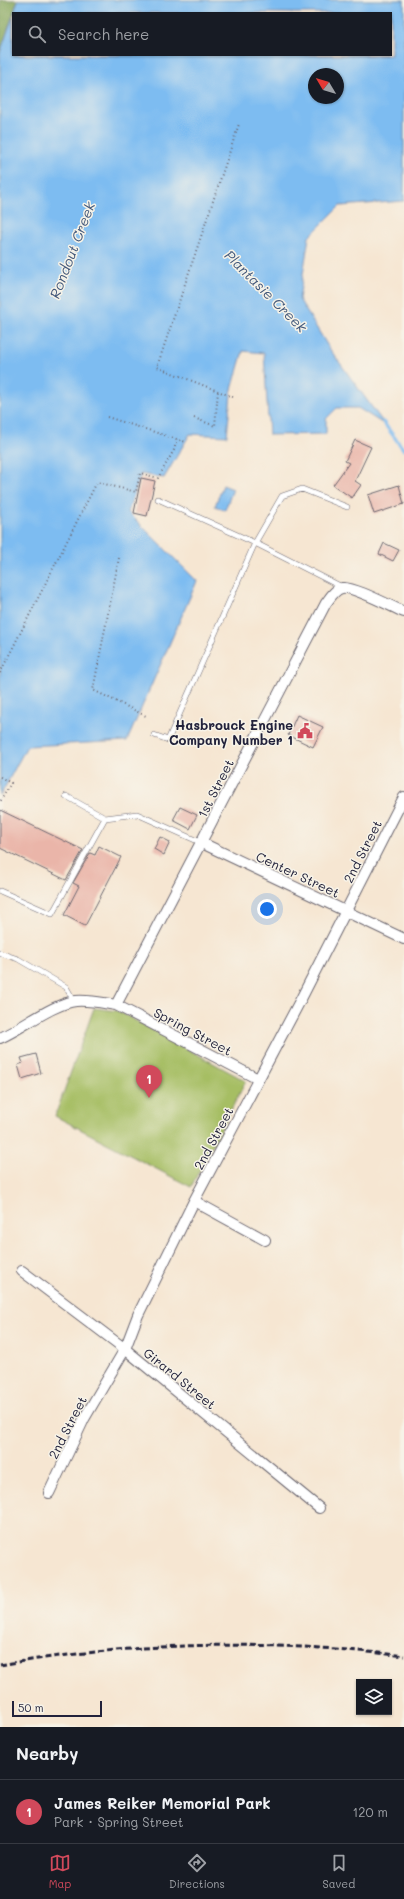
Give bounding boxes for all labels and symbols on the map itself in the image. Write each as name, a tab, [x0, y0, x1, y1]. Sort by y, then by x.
north arrow	[308, 68, 344, 104]
water label: Rondout Creek	[45, 198, 99, 301]
water label: Plantasie Creek	[221, 246, 312, 337]
place label: Hasbrouck Engine Company Number 1	[169, 716, 293, 749]
public building icon: Hasbrouck Engine Company Number 1	[296, 722, 314, 740]
street label: 1st Street	[193, 756, 237, 820]
street label: 2nd Street	[339, 817, 385, 885]
street label: Center Street	[253, 847, 343, 901]
your location	[257, 899, 277, 919]
street label: Spring Street	[151, 1003, 235, 1059]
pin: 1	[136, 1065, 162, 1098]
street label: 2nd Street	[189, 1104, 237, 1172]
street label: Girard Street	[140, 1344, 220, 1413]
street label: 2nd Street	[44, 1393, 90, 1461]
scale bar	[12, 1699, 102, 1718]

